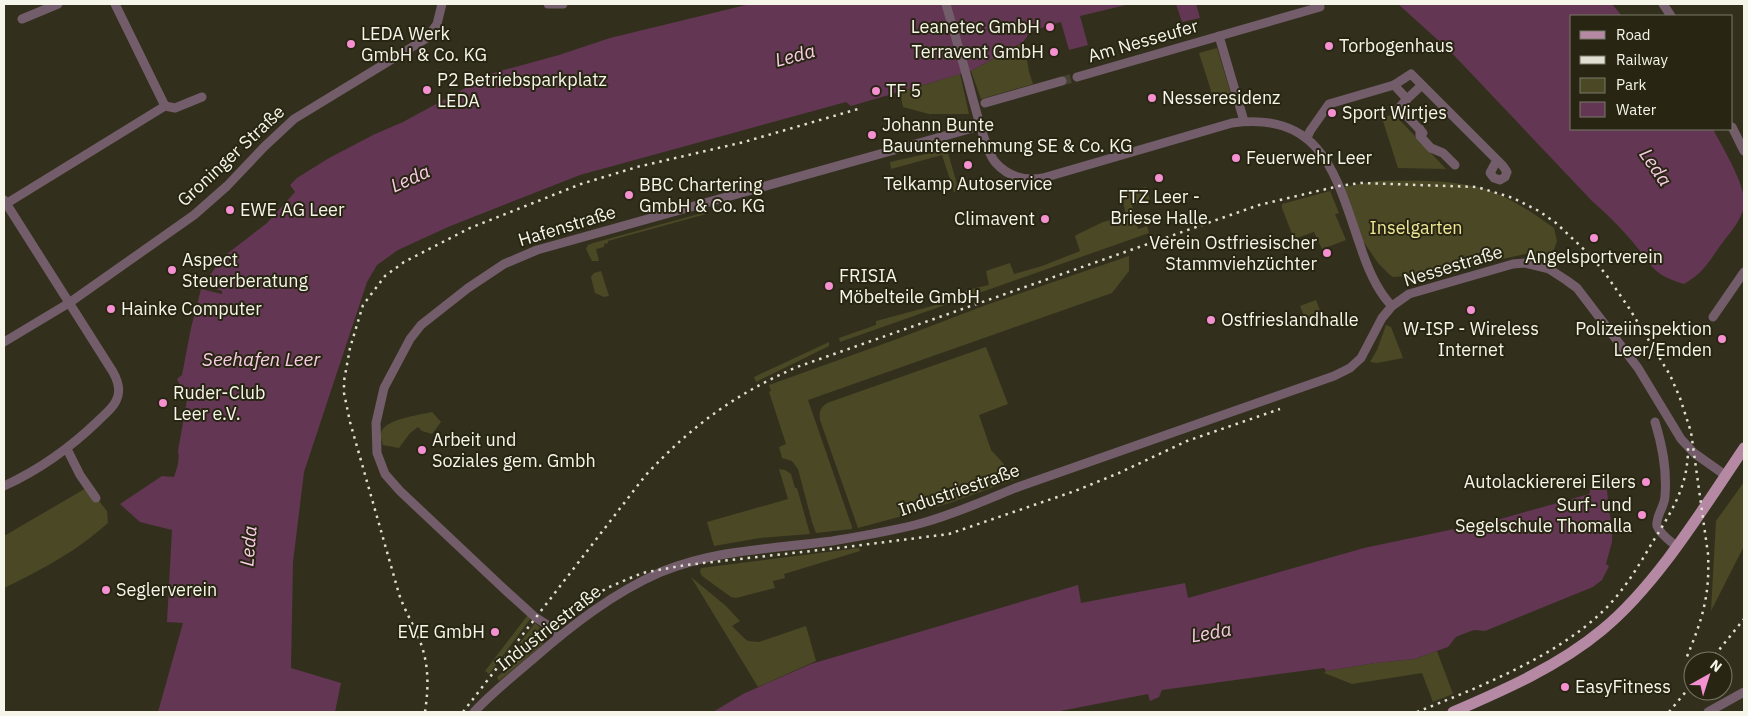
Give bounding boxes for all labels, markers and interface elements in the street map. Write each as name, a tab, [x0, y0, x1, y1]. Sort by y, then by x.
street label: Am Nesseufer	[1085, 14, 1201, 67]
place label: Leanetec GmbH	[911, 15, 1040, 38]
legend	[1570, 15, 1733, 130]
marker: Leanetec GmbH	[1044, 21, 1056, 33]
place label: LEDA Werk GmbH & Co. KG	[361, 22, 487, 66]
text: Road	[1616, 25, 1651, 44]
place label: Torbogenhaus	[1339, 34, 1454, 57]
marker: LEDA Werk GmbH & Co. KG	[345, 38, 357, 50]
water label: Leda	[772, 38, 818, 72]
place label: Terravent GmbH	[912, 40, 1044, 63]
marker: Torbogenhaus	[1323, 40, 1335, 52]
marker: Terravent GmbH	[1048, 46, 1060, 58]
text: Railway	[1616, 50, 1669, 69]
place label: P2 Betriebsparkplatz LEDA	[437, 68, 607, 112]
text: Park	[1616, 75, 1646, 94]
place label: TF 5	[886, 79, 921, 102]
marker: P2 Betriebsparkplatz LEDA	[421, 84, 433, 96]
marker: TF 5	[870, 85, 882, 97]
place label: Nesseresidenz	[1162, 86, 1280, 109]
marker: Nesseresidenz	[1146, 92, 1158, 104]
street label: Groninger Straße	[172, 100, 289, 211]
text: Water	[1616, 100, 1657, 119]
place label: Sport Wirtjes	[1342, 101, 1447, 124]
marker: Sport Wirtjes	[1326, 107, 1338, 119]
place label: Johann Bunte Bauunternehmung SE & Co. KG	[882, 113, 1132, 157]
marker: Johann Bunte Bauunternehmung SE & Co. KG	[866, 129, 878, 141]
water label: Leda	[1634, 143, 1678, 191]
place label: Feuerwehr Leer	[1246, 146, 1373, 169]
marker: Feuerwehr Leer	[1230, 152, 1242, 164]
water label: Leda	[386, 159, 434, 197]
marker: Telkamp Autoservice	[962, 159, 974, 171]
place label: Telkamp Autoservice	[883, 172, 1053, 195]
marker: FTZ Leer - Briese Halle	[1153, 172, 1165, 184]
place label: BBC Chartering GmbH & Co. KG	[639, 173, 765, 217]
place label: FTZ Leer - Briese Halle	[1110, 185, 1208, 229]
marker: BBC Chartering GmbH & Co. KG	[623, 189, 635, 201]
place label: EWE AG Leer	[240, 198, 345, 221]
street label: Hafenstraße	[515, 200, 618, 251]
marker: EWE AG Leer	[224, 204, 236, 216]
place label: Climavent	[954, 207, 1035, 230]
marker: Climavent	[1039, 213, 1051, 225]
park label: Inselgarten	[1369, 216, 1463, 239]
place label: Verein Ostfriesischer Stammviehzüchter	[1149, 231, 1317, 275]
marker: Angelsportverein	[1588, 232, 1600, 244]
street label: Nessestraße	[1401, 240, 1505, 291]
place label: Angelsportverein	[1525, 245, 1663, 268]
marker: Verein Ostfriesischer Stammviehzüchter	[1321, 247, 1333, 259]
place label: Aspect Steuerberatung	[182, 248, 309, 292]
marker: Aspect Steuerberatung	[166, 264, 178, 276]
place label: FRISIA Möbelteile GmbH	[839, 264, 980, 308]
marker: FRISIA Möbelteile GmbH	[823, 280, 835, 292]
place label: Hainke Computer	[121, 297, 262, 320]
marker: Hainke Computer	[105, 303, 117, 315]
marker: W-ISP - Wireless Internet	[1465, 304, 1477, 316]
place label: Ostfrieslandhalle	[1221, 308, 1359, 331]
marker: Ostfrieslandhalle	[1205, 314, 1217, 326]
place label: W-ISP - Wireless Internet	[1403, 317, 1539, 361]
place label: Polizeiinspektion Leer/Emden	[1575, 317, 1712, 361]
marker: Polizeiinspektion Leer/Emden	[1716, 333, 1728, 345]
water label: Seehafen Leer	[202, 347, 321, 371]
place label: Ruder-Club Leer e.V.	[173, 381, 266, 425]
marker: Ruder-Club Leer e.V.	[157, 397, 169, 409]
place label: Arbeit und Soziales gem. Gmbh	[432, 428, 596, 472]
marker: Arbeit und Soziales gem. Gmbh	[416, 444, 428, 456]
street label: Industriestraße	[895, 458, 1023, 521]
place label: Autolackiererei Eilers	[1464, 470, 1636, 493]
marker: Autolackiererei Eilers	[1640, 476, 1652, 488]
place label: Surf- und Segelschule Thomalla	[1455, 493, 1632, 537]
marker: Surf- und Segelschule Thomalla	[1636, 509, 1648, 521]
water label: Leda	[234, 525, 262, 567]
place label: Seglerverein	[116, 578, 217, 601]
street label: Industriestraße	[492, 580, 606, 676]
marker: Seglerverein	[100, 584, 112, 596]
water label: Leda	[1189, 617, 1233, 647]
place label: EVE GmbH	[398, 620, 485, 643]
marker: EVE GmbH	[489, 626, 501, 638]
north arrow	[1683, 651, 1733, 701]
text: N	[1707, 656, 1726, 676]
place label: EasyFitness	[1575, 675, 1671, 698]
marker: EasyFitness	[1559, 681, 1571, 693]

